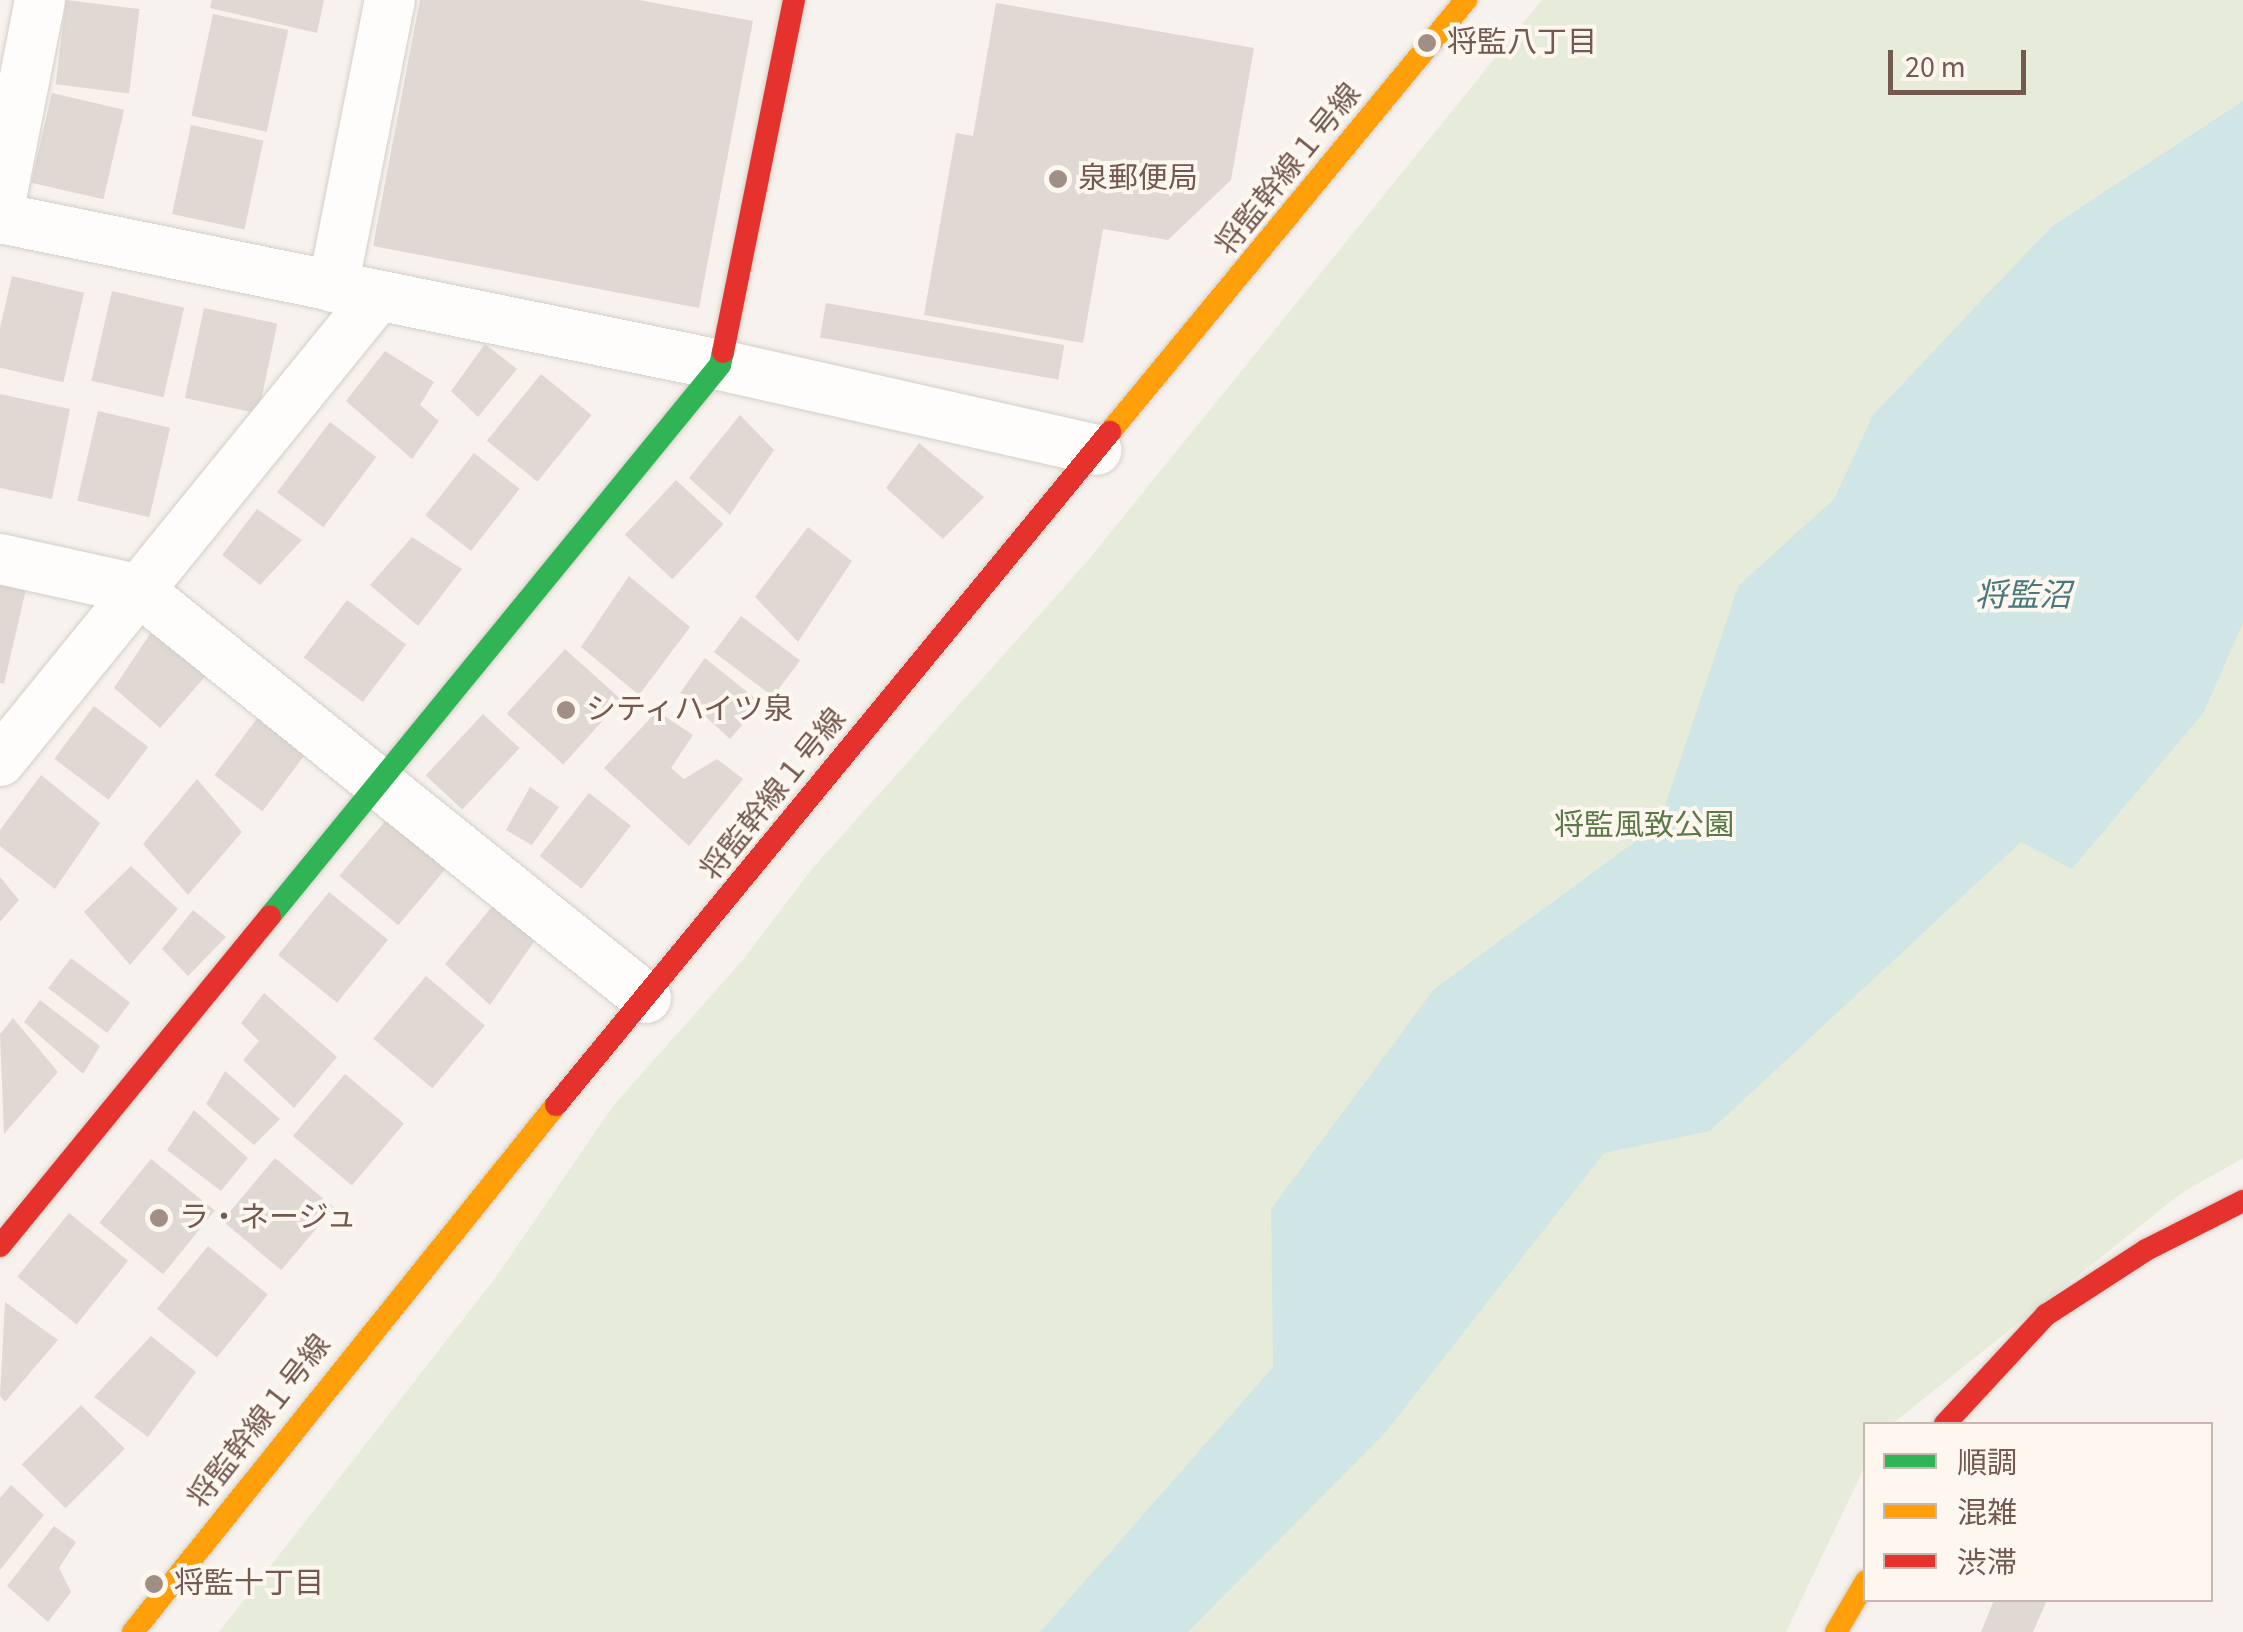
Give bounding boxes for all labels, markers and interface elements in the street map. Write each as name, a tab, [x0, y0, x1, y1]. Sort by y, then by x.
place label: 将監八丁目	[1447, 25, 1597, 61]
scale bar	[1893, 30, 2030, 92]
marker: 将監八丁目	[1416, 32, 1438, 54]
text: 20 m	[1905, 46, 1966, 89]
street label: 将監幹線１号線	[1209, 77, 1369, 263]
place label: 泉郵便局	[1078, 161, 1198, 197]
marker: 泉郵便局	[1047, 168, 1069, 190]
water label: 将監沼	[1975, 577, 2071, 615]
place label: シティハイツ泉	[586, 692, 796, 728]
marker: シティハイツ泉	[555, 699, 577, 721]
street label: 将監幹線１号線	[694, 702, 854, 888]
park label: 将監風致公園	[1554, 808, 1734, 844]
place label: ラ・ネージュ	[179, 1200, 359, 1236]
marker: ラ・ネージュ	[148, 1207, 170, 1229]
street label: 将監幹線１号線	[181, 1328, 339, 1516]
legend	[1863, 1422, 2213, 1602]
text: 順調	[1957, 1442, 2017, 1485]
text: 混雑	[1957, 1492, 2017, 1535]
text: 渋滞	[1957, 1542, 2017, 1585]
place label: 将監十丁目	[174, 1566, 324, 1602]
marker: 将監十丁目	[143, 1573, 165, 1595]

